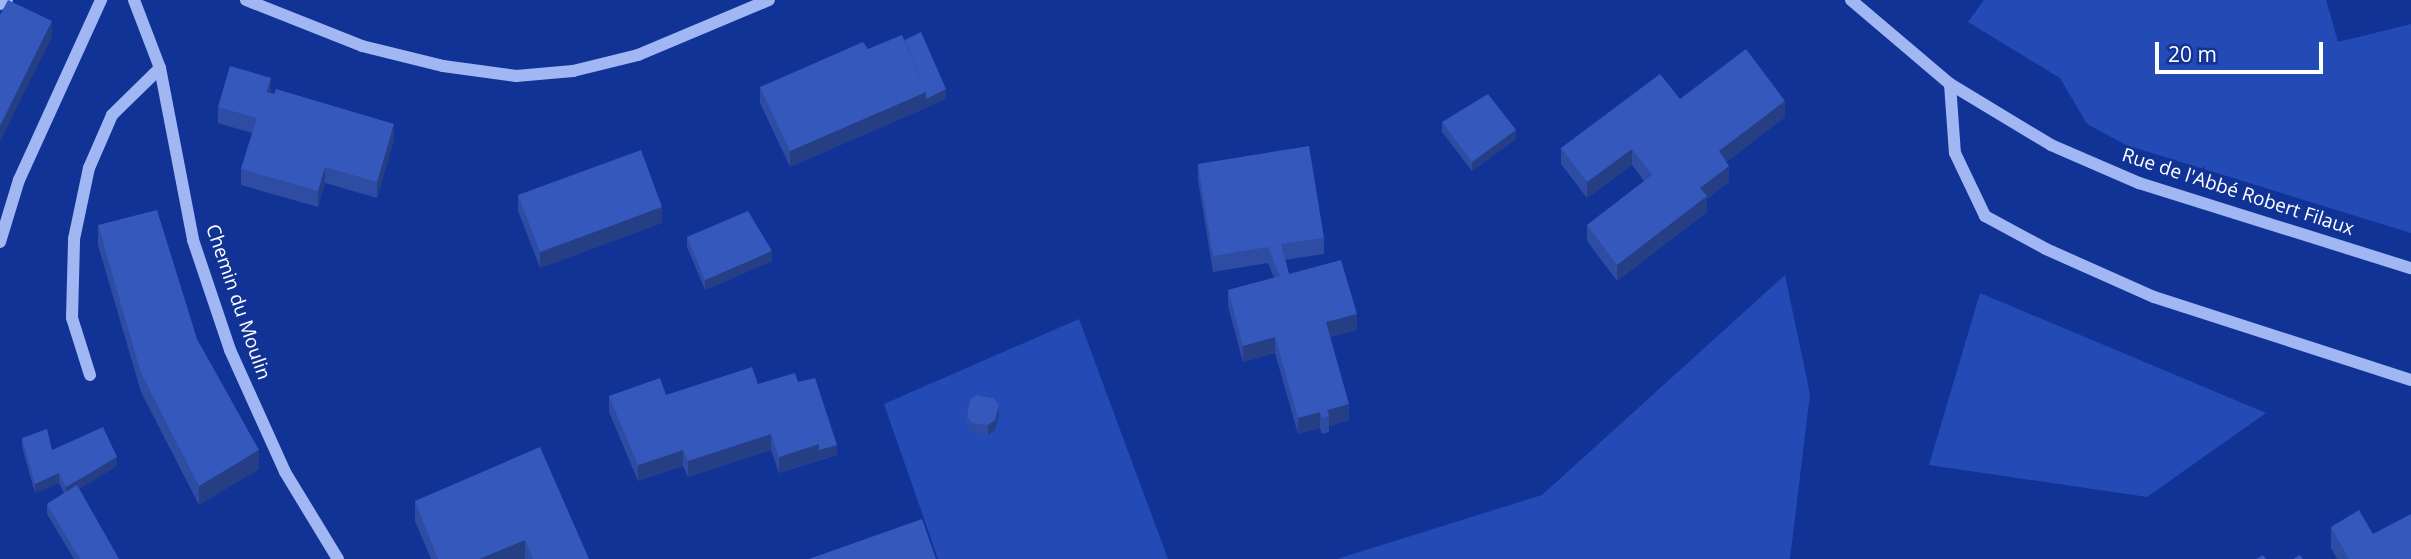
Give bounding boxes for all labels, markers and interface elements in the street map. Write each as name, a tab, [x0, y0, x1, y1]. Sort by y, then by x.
scale bar	[2159, 28, 2327, 72]
text: 20 m	[2168, 40, 2217, 68]
street label: Rue de l'Abbé Robert Filaux	[2119, 144, 2357, 240]
street label: Chemin du Moulin	[201, 221, 275, 383]

